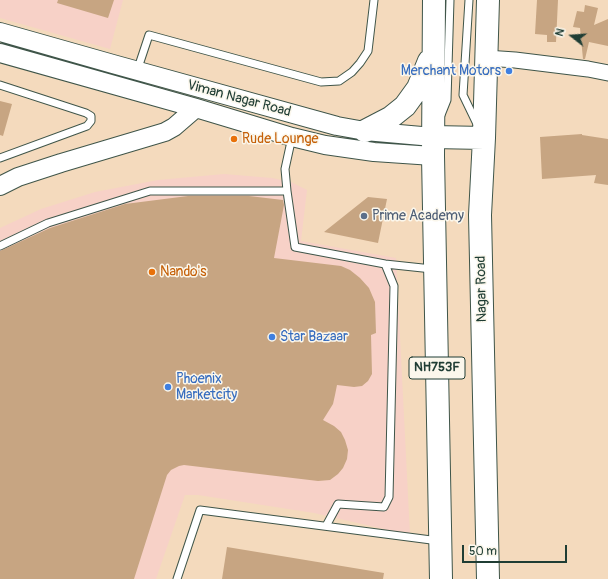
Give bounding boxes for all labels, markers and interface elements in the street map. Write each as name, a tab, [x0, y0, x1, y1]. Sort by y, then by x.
north arrow	[552, 16, 592, 56]
text: N	[553, 27, 567, 38]
place label: Merchant Motors	[401, 63, 501, 79]
marker: Merchant Motors	[504, 66, 514, 76]
street label: Viman Nagar Road	[185, 77, 293, 121]
place label: Rude Lounge	[242, 131, 318, 147]
marker: Rude Lounge	[229, 134, 239, 144]
place label: Prime Academy	[372, 208, 464, 224]
marker: Prime Academy	[359, 211, 369, 221]
street label: Nagar Road	[473, 256, 491, 322]
place label: Nando's	[160, 264, 207, 280]
marker: Nando's	[147, 267, 157, 277]
place label: Star Bazaar	[280, 329, 348, 345]
marker: Star Bazaar	[267, 332, 277, 342]
road number: NH753F	[409, 357, 465, 379]
place label: Phoenix Marketcity	[176, 371, 237, 404]
marker: Phoenix Marketcity	[163, 382, 173, 392]
scale bar	[464, 537, 569, 563]
text: 50 m	[469, 544, 497, 559]

